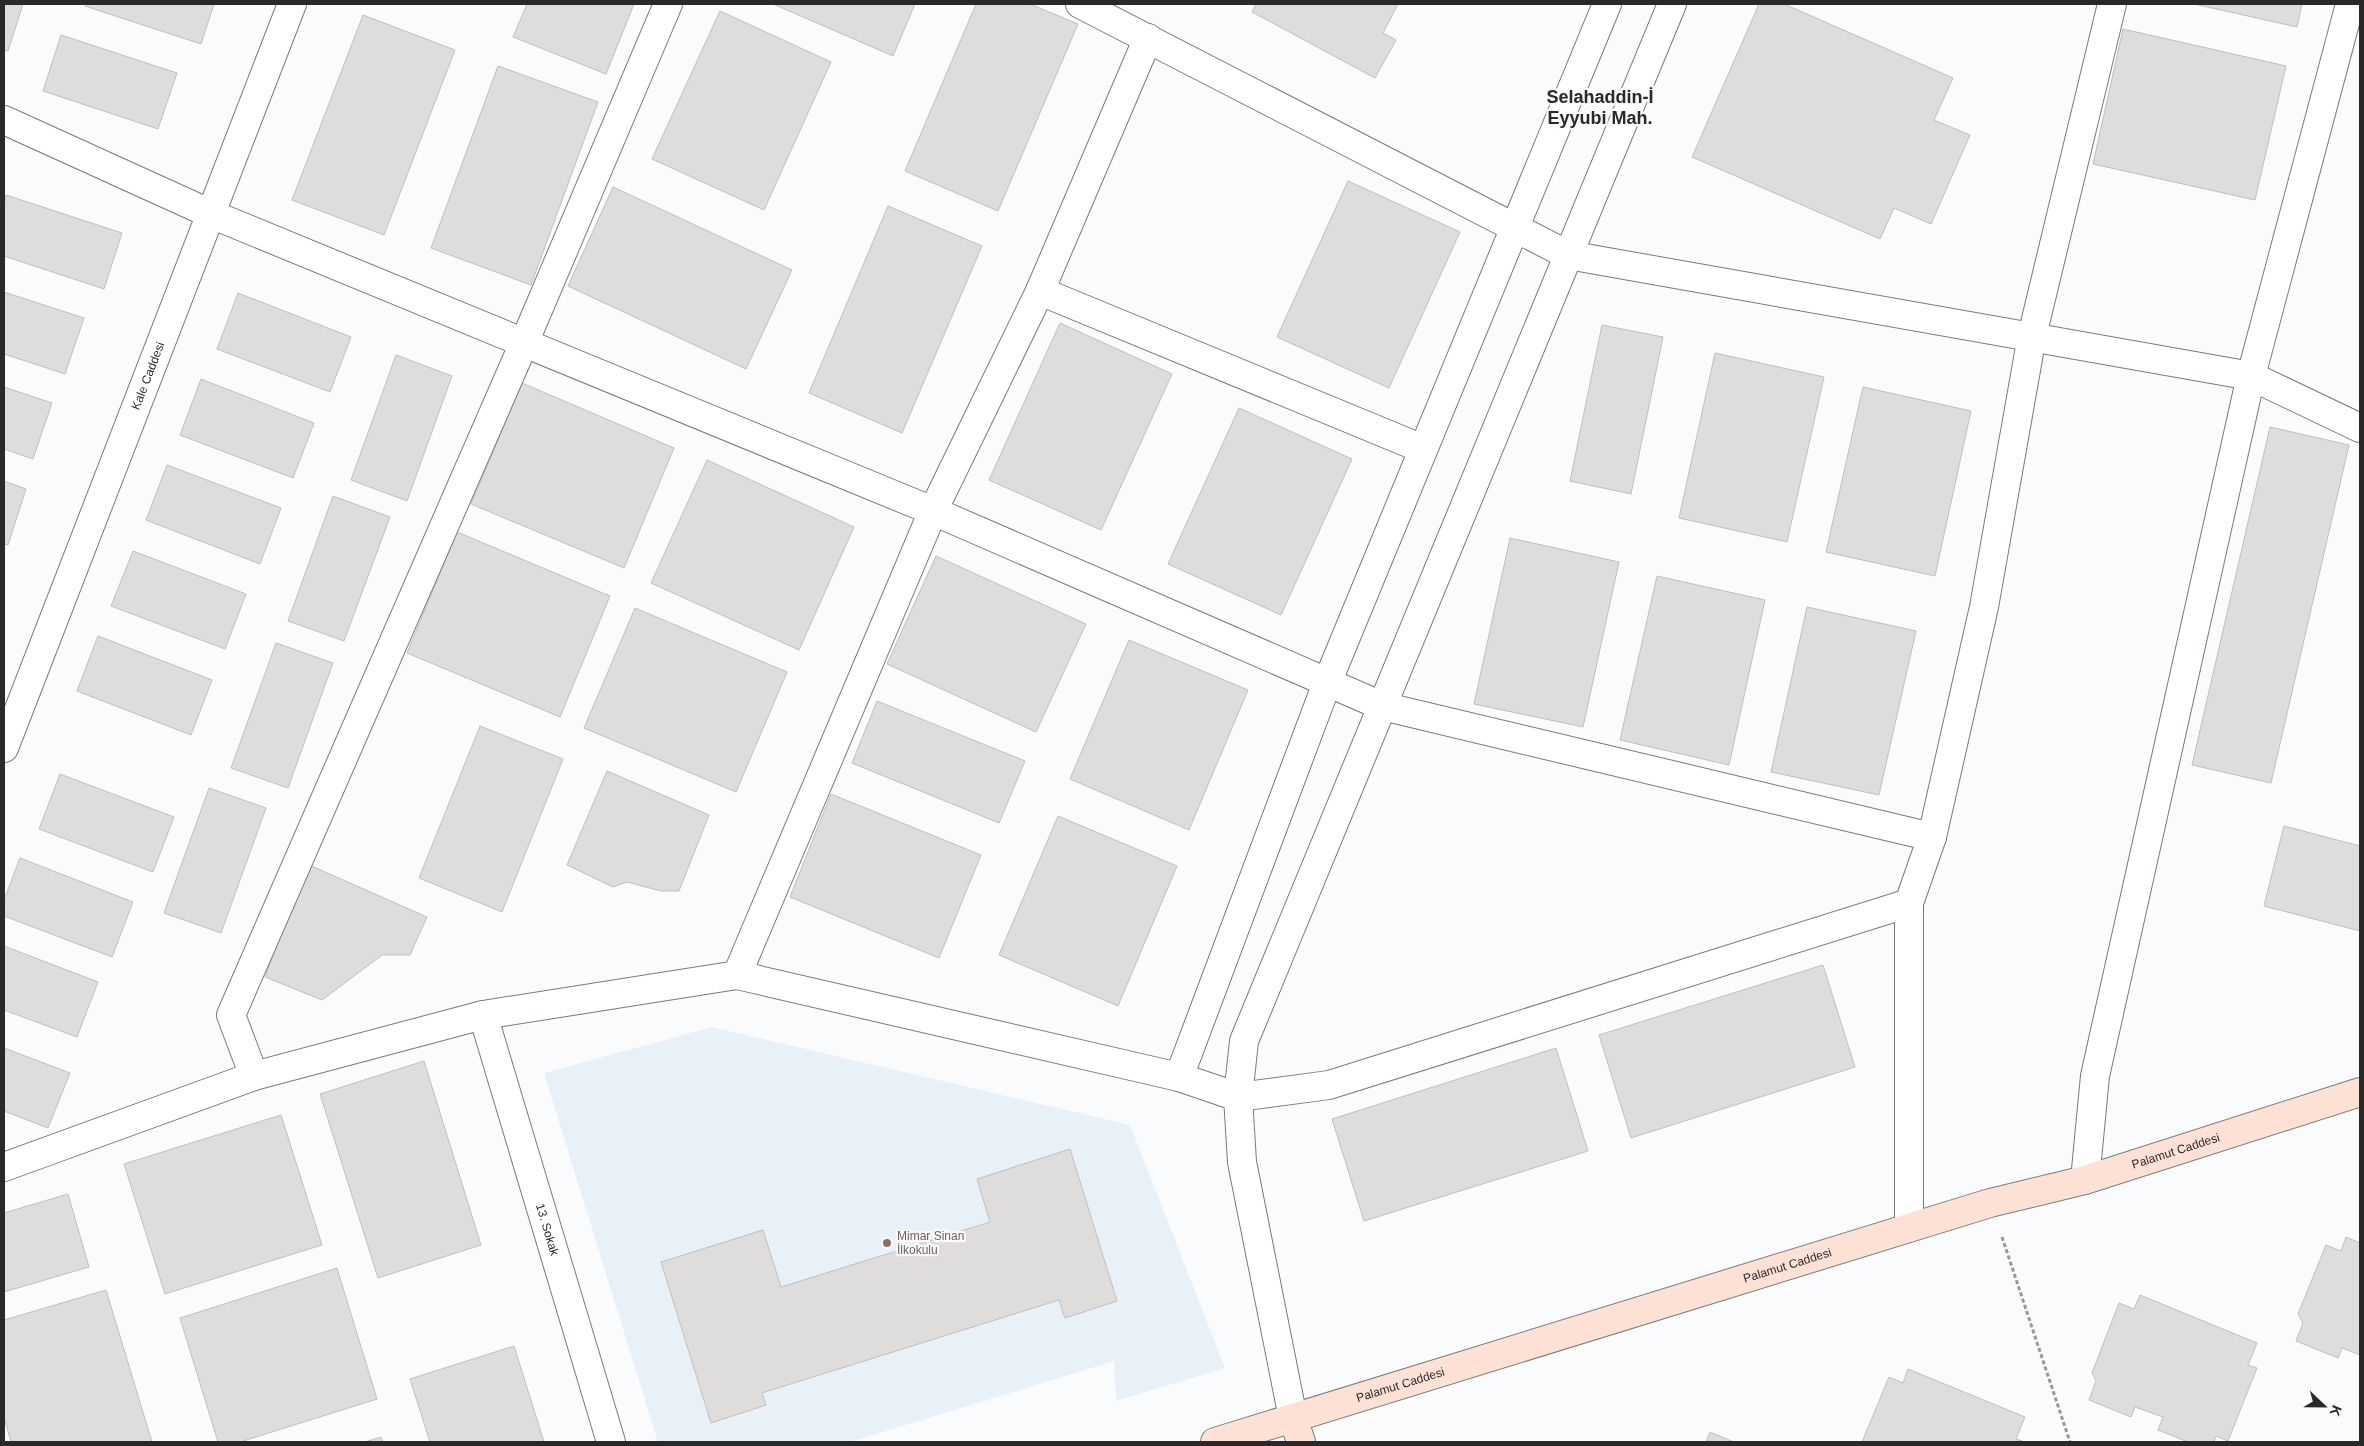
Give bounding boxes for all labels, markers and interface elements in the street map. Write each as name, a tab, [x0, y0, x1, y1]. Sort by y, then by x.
district label: Selahaddin-İ Eyyubi Mah.	[1546, 87, 1654, 128]
street label: Kale Caddesi	[129, 340, 167, 412]
street label: Palamut Caddesi	[2130, 1130, 2221, 1172]
street label: 13. Sokak	[533, 1202, 562, 1258]
place label: Mimar Sinan İlkokulu	[897, 1229, 964, 1257]
marker: Mimar Sinan İlkokulu	[881, 1237, 893, 1249]
street label: Palamut Caddesi	[1742, 1245, 1833, 1286]
street label: Palamut Caddesi	[1355, 1365, 1446, 1405]
north arrow	[2299, 1381, 2349, 1431]
text: K	[2327, 1403, 2345, 1419]

